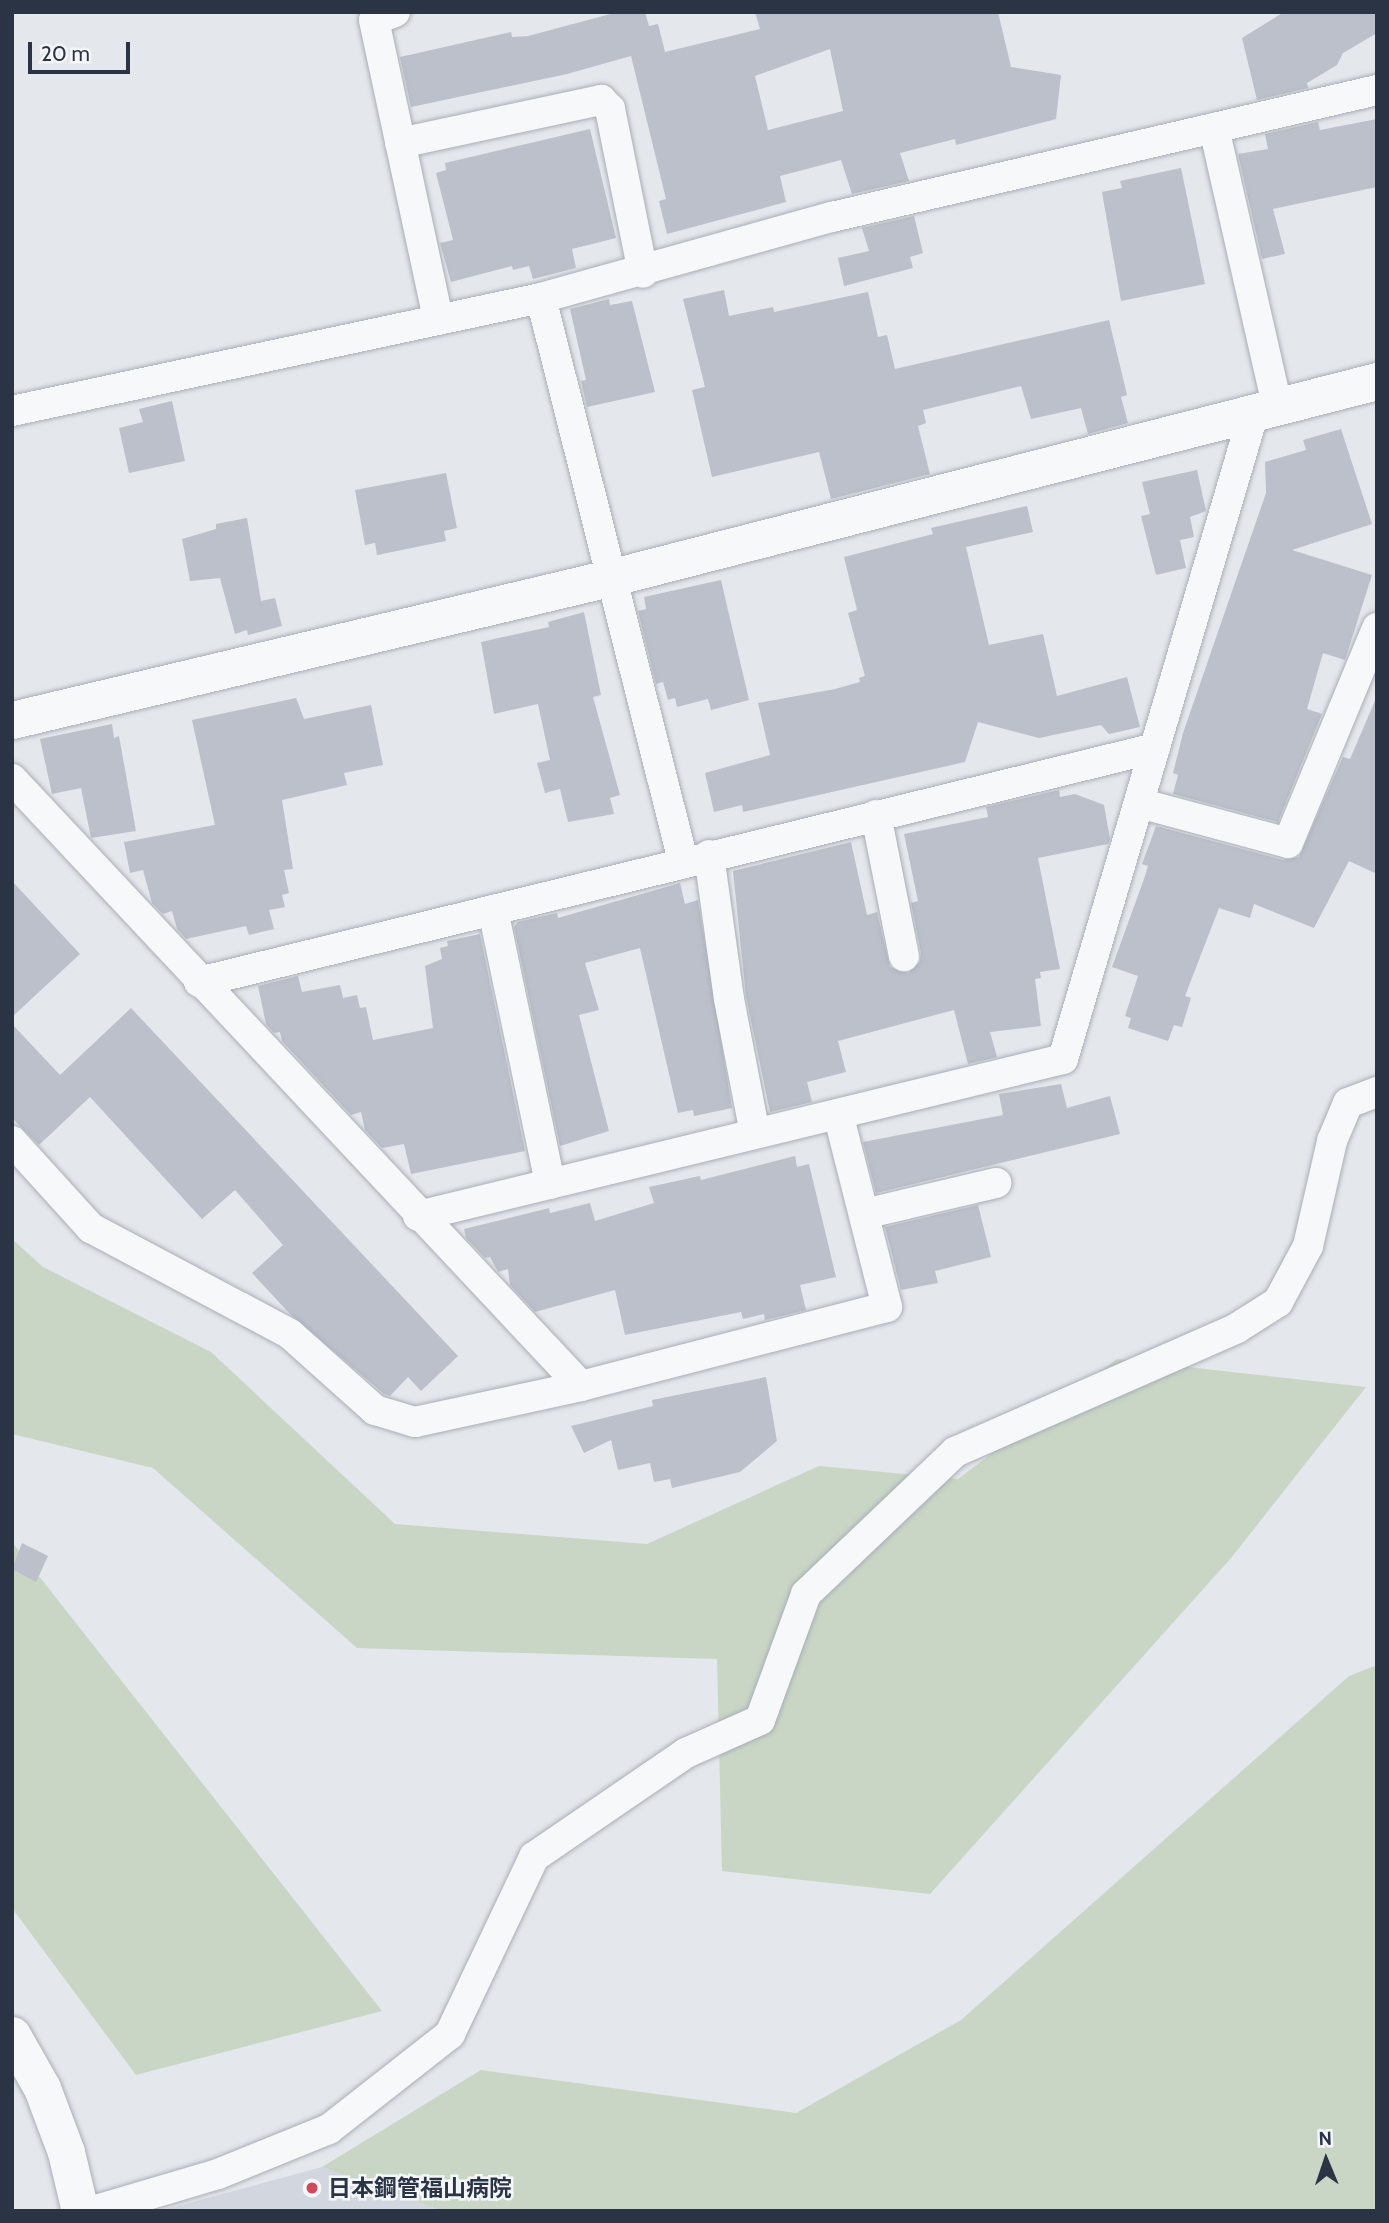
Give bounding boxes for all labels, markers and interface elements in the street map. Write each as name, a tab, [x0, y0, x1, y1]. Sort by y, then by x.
scale bar	[32, 28, 133, 72]
text: 20 m	[41, 41, 90, 66]
north arrow	[1291, 2125, 1361, 2195]
text: N	[1318, 2127, 1332, 2150]
place label: 日本鋼管福山病院	[328, 2174, 512, 2202]
marker: 日本鋼管福山病院	[302, 2178, 322, 2198]

